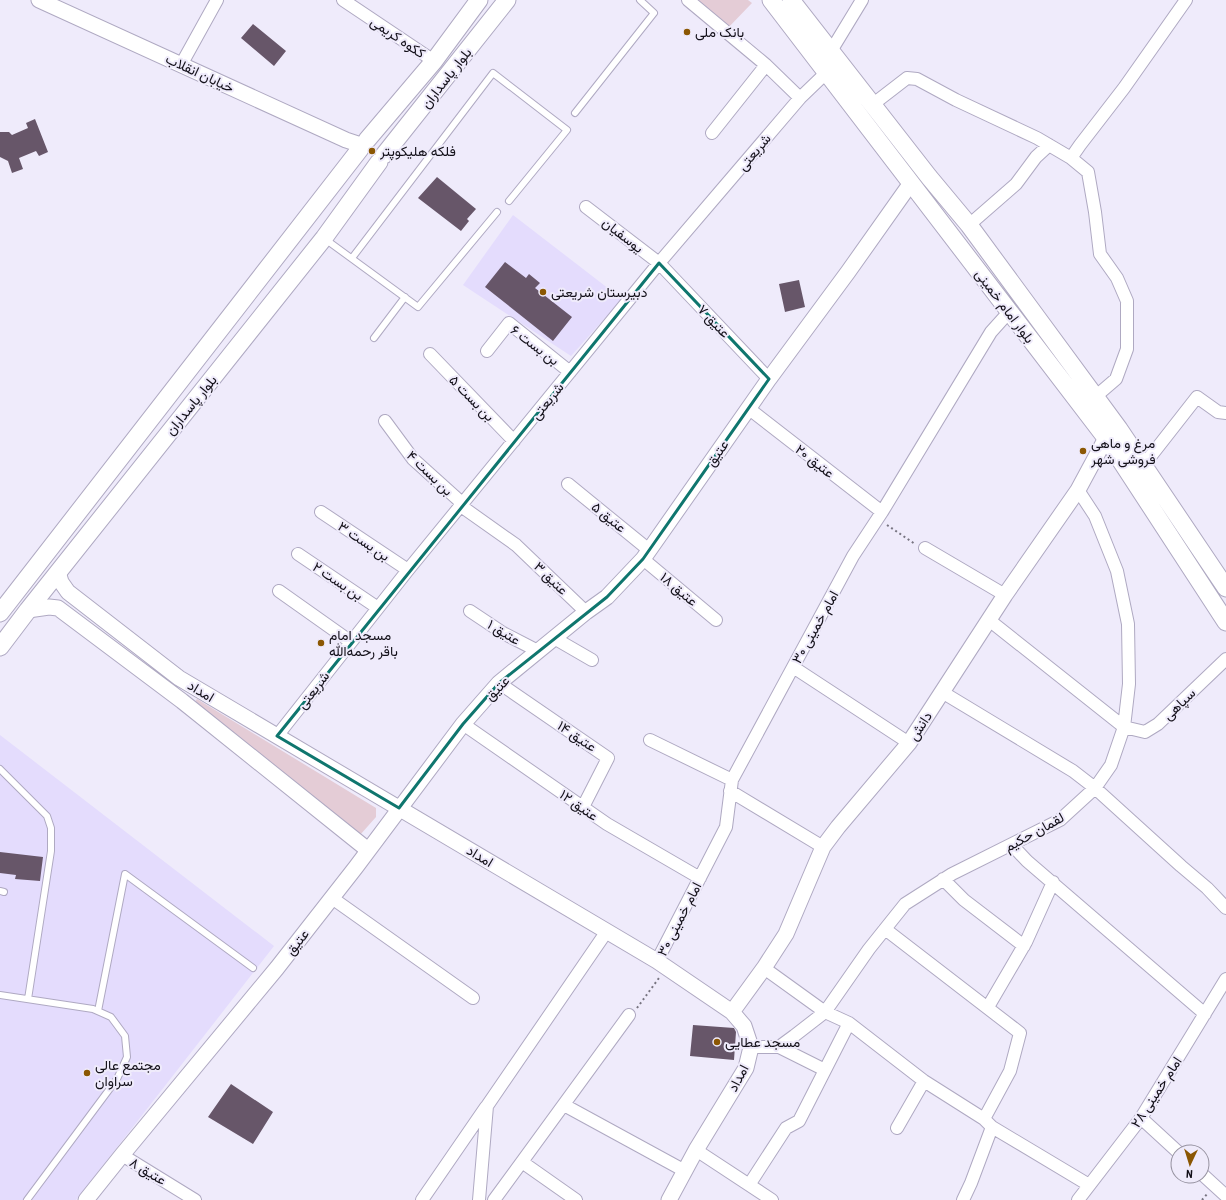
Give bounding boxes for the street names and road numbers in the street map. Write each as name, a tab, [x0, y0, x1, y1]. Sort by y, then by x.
street label: ککوه کریمی	[367, 13, 428, 62]
street label: بلوار پاسداران	[417, 45, 476, 113]
street label: خیابان انقلاب	[163, 50, 237, 97]
street label: شریعتی	[734, 130, 775, 174]
street label: یوسفیان	[599, 214, 647, 257]
street label: بلوار امام خمینی	[971, 266, 1038, 347]
street label: عتیق ۷	[694, 301, 734, 342]
street label: بن بست ۶	[507, 322, 562, 369]
street label: بلوار پاسداران	[162, 372, 222, 439]
street label: بن بست ۵	[445, 372, 498, 425]
street label: شریعتی	[527, 379, 568, 423]
street label: عتیق	[702, 437, 732, 470]
street label: عتیق ۲۰	[792, 441, 838, 482]
street label: بن بست ۴	[403, 447, 456, 499]
street label: عتیق ۵	[588, 498, 629, 536]
street label: بن بست ۳	[335, 518, 393, 565]
street label: بن بست ۲	[309, 558, 366, 604]
street label: عتیق ۳	[530, 558, 571, 599]
street label: عتیق ۱۸	[656, 569, 701, 610]
street label: امام خمینی ۳۰	[788, 588, 842, 667]
street label: عتیق ۱	[484, 616, 523, 649]
street label: شریعتی	[293, 668, 333, 712]
street label: عتیق	[481, 672, 513, 704]
street label: امداد	[185, 677, 217, 705]
street label: سپاهی	[1160, 685, 1200, 725]
street label: دانش	[905, 708, 936, 744]
street label: عتیق ۱۴	[554, 717, 599, 756]
street label: عتیق ۱۲	[556, 786, 601, 825]
street label: لقمان حکیم	[1001, 809, 1067, 856]
street label: امداد	[464, 842, 496, 870]
street label: امام خمینی ۳۰	[654, 879, 705, 959]
street label: عتیق	[282, 926, 313, 959]
street label: امام خمینی ۲۸	[1127, 1054, 1186, 1131]
street label: امداد	[724, 1062, 752, 1094]
street label: عتیق ۸	[126, 1154, 169, 1189]

